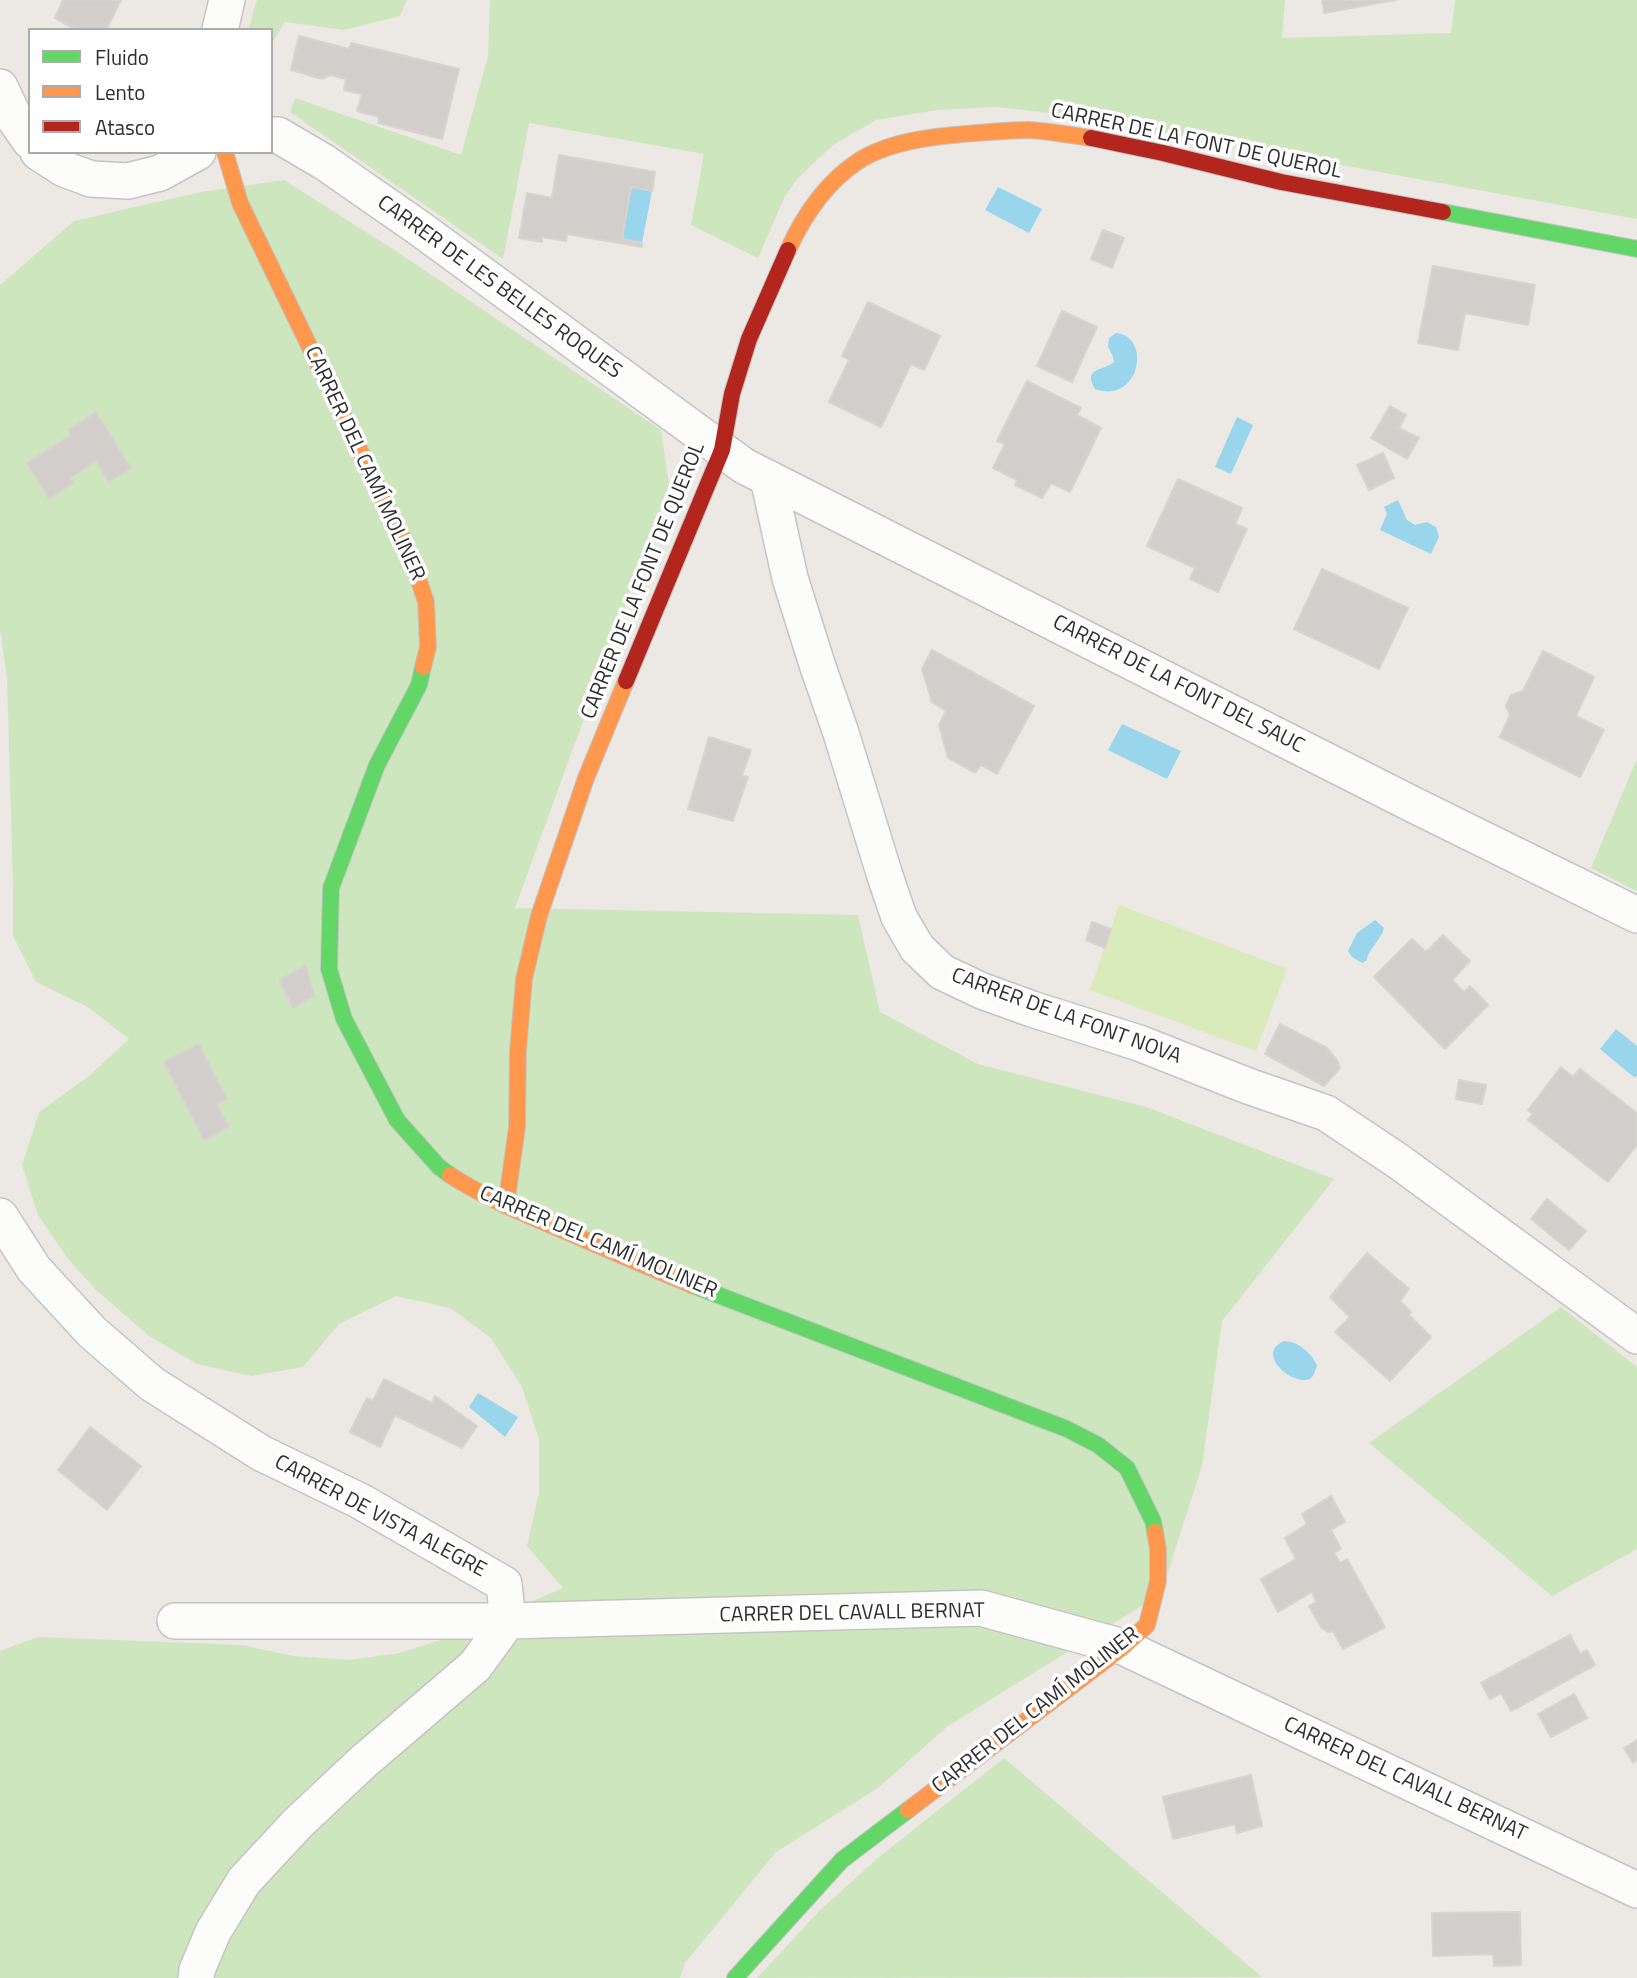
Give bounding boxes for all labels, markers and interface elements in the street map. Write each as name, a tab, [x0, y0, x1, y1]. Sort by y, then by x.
legend	[28, 28, 273, 154]
text: Fluido	[95, 41, 149, 73]
text: Lento	[95, 76, 145, 108]
street label: CARRER DE LA FONT DE QUEROL	[1049, 99, 1343, 185]
text: Atasco	[95, 111, 155, 143]
street label: CARRER DE LES BELLES ROQUES	[372, 191, 626, 385]
street label: CARRER DEL CAMÍ MOLINER	[299, 343, 429, 585]
street label: CARRER DE LA FONT DE QUEROL	[577, 439, 711, 723]
street label: CARRER DE LA FONT DEL SAUC	[1048, 610, 1308, 760]
street label: CARRER DE LA FONT NOVA	[948, 964, 1184, 1070]
street label: CARRER DEL CAMÍ MOLINER	[475, 1181, 721, 1305]
street label: CARRER DE VISTA ALEGRE	[270, 1450, 490, 1584]
street label: CARRER DEL CAVALL BERNAT	[719, 1599, 985, 1629]
street label: CARRER DEL CAMÍ MOLINER	[928, 1622, 1144, 1800]
street label: CARRER DEL CAVALL BERNAT	[1279, 1713, 1531, 1847]

